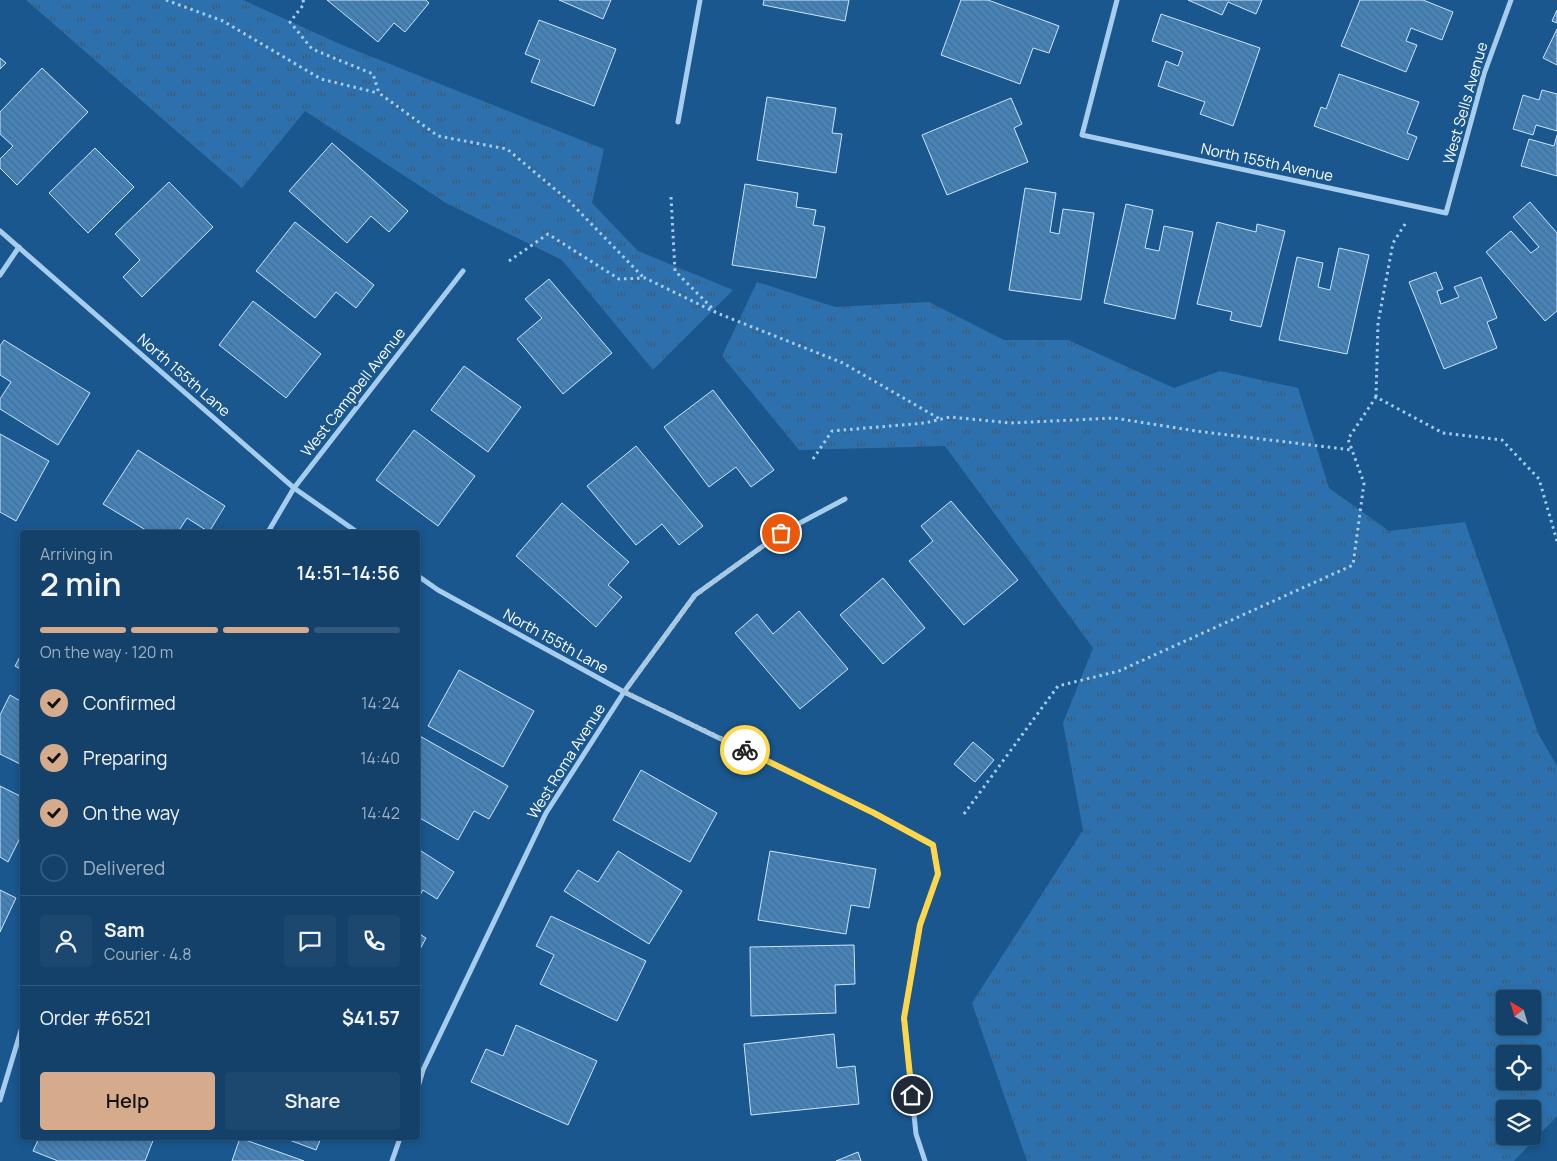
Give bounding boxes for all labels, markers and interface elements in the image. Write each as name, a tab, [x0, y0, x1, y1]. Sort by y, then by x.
street label: West Sells Avenue	[1438, 39, 1493, 166]
street label: North 155th Avenue	[1199, 138, 1335, 186]
street label: West Campbell Avenue	[296, 323, 410, 461]
street label: North 155th Lane	[133, 329, 235, 422]
pin	[760, 512, 802, 554]
icon: bag	[767, 519, 795, 547]
text: Arriving in	[40, 543, 113, 565]
text: 14:51–14:56	[297, 560, 400, 586]
text: 2 min	[40, 562, 122, 606]
street label: North 155th Lane	[500, 603, 613, 679]
text: On the way · 120 m	[40, 641, 173, 663]
icon: check	[40, 689, 68, 717]
text: Confirmed	[83, 690, 176, 716]
text: 14:24	[361, 692, 400, 714]
street label: West Roma Avenue	[522, 699, 610, 823]
courier	[720, 725, 770, 775]
icon: bike	[731, 736, 759, 764]
icon: check	[40, 744, 68, 772]
text: Preparing	[83, 745, 168, 771]
text: 14:40	[360, 747, 400, 769]
icon: check	[40, 799, 68, 827]
text: On the way	[83, 800, 180, 826]
text: 14:42	[361, 802, 400, 824]
text: Delivered	[83, 855, 165, 881]
button: person	[40, 915, 92, 967]
button: chat	[284, 915, 336, 967]
button: phone	[348, 915, 400, 967]
text: Sam	[104, 917, 145, 943]
text: Courier · 4.8	[104, 943, 192, 965]
north arrow	[1496, 990, 1541, 1035]
map controls	[1496, 990, 1541, 1145]
text: Order #6521	[40, 1005, 151, 1031]
text: $41.57	[342, 1005, 400, 1031]
button: locate	[1496, 1045, 1541, 1090]
button: Help	[40, 1072, 215, 1130]
button: Share	[225, 1072, 400, 1130]
pin	[891, 1074, 933, 1116]
icon: home	[898, 1081, 926, 1109]
button: layers	[1496, 1100, 1541, 1145]

